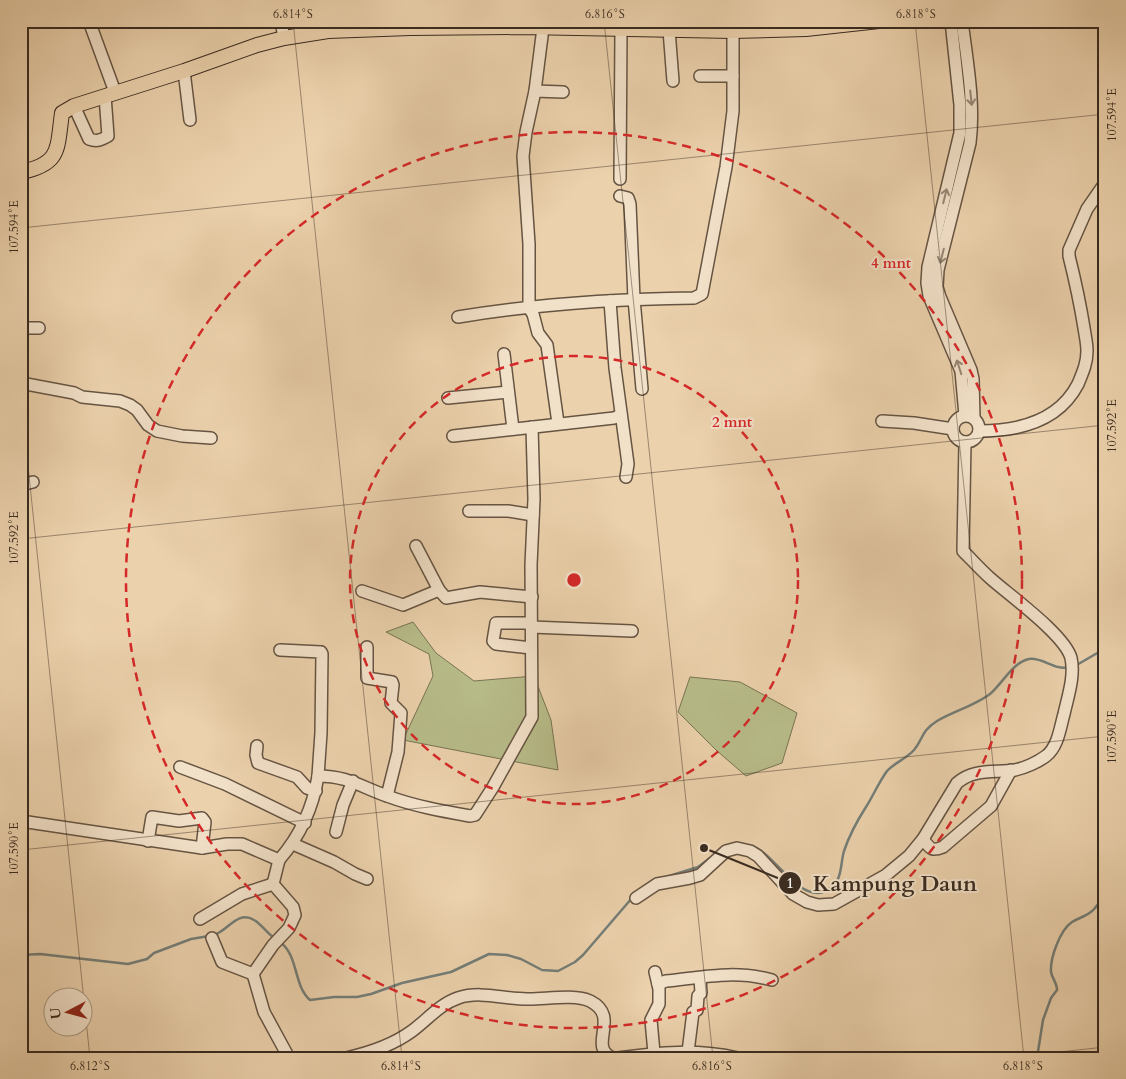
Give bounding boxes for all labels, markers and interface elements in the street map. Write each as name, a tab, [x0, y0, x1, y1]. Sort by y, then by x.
text: 6.814°S	[273, 6, 313, 22]
text: 6.816°S	[585, 6, 625, 22]
text: 6.818°S	[896, 6, 936, 22]
text: 107.594°E	[1104, 88, 1120, 142]
one-way arrow	[966, 89, 975, 105]
one-way arrow	[941, 188, 950, 204]
text: 107.594°E	[6, 200, 22, 254]
one-way arrow	[937, 248, 946, 264]
text: 4 mnt	[871, 253, 912, 273]
one-way arrow	[954, 360, 963, 376]
text: 107.592°E	[1104, 399, 1120, 453]
text: 2 mnt	[712, 412, 753, 432]
text: 107.592°E	[6, 511, 22, 565]
centre of rings	[565, 571, 583, 589]
text: 107.590°E	[1104, 710, 1120, 764]
text: 107.590°E	[6, 822, 22, 876]
callout: Kampung Daun	[778, 865, 987, 902]
text: Kampung Daun	[813, 869, 977, 899]
text: 1	[786, 873, 794, 893]
north arrow	[42, 986, 92, 1036]
text: U	[45, 1006, 66, 1020]
text: 6.812°S	[70, 1058, 110, 1074]
text: 6.814°S	[381, 1058, 421, 1074]
text: 6.816°S	[692, 1058, 732, 1074]
text: 6.818°S	[1003, 1058, 1043, 1074]

